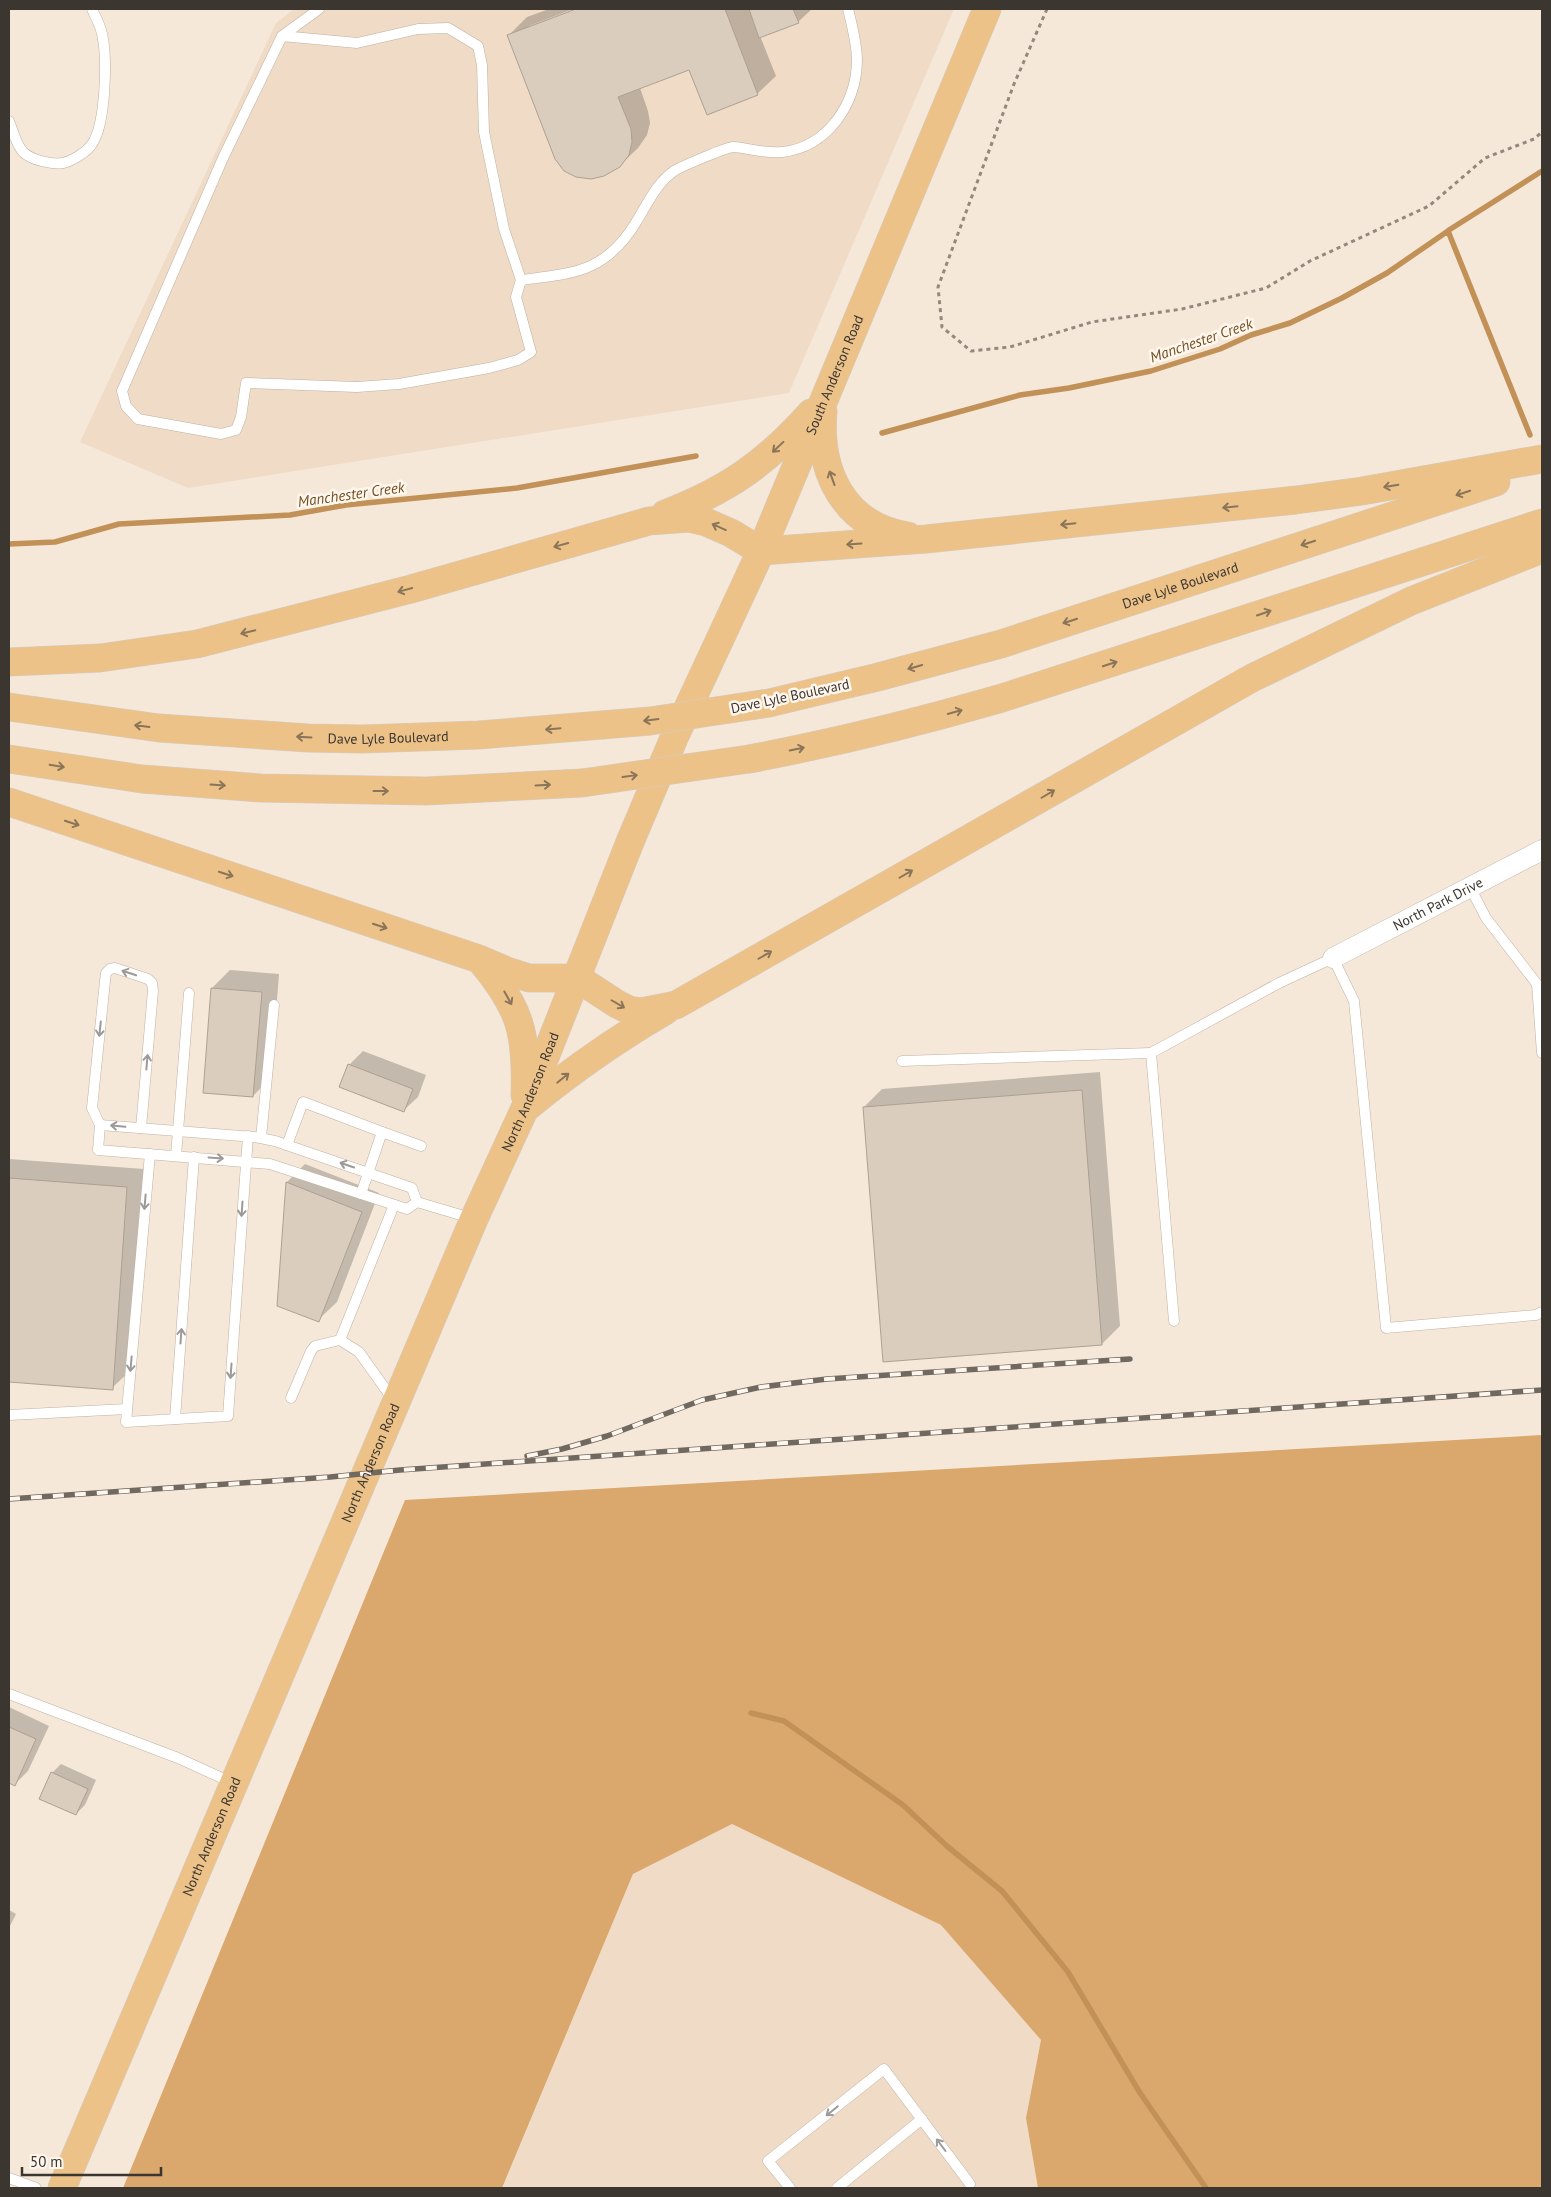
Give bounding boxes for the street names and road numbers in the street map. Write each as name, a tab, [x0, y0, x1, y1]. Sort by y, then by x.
street label: South Anderson Road	[801, 312, 867, 438]
street label: Dave Lyle Boulevard	[1120, 558, 1241, 613]
street label: Dave Lyle Boulevard	[729, 675, 851, 717]
street label: Dave Lyle Boulevard	[327, 727, 449, 748]
street label: North Park Drive	[1390, 873, 1486, 935]
street label: North Anderson Road	[497, 1030, 563, 1154]
street label: North Anderson Road	[337, 1401, 404, 1525]
street label: North Anderson Road	[178, 1774, 245, 1899]

